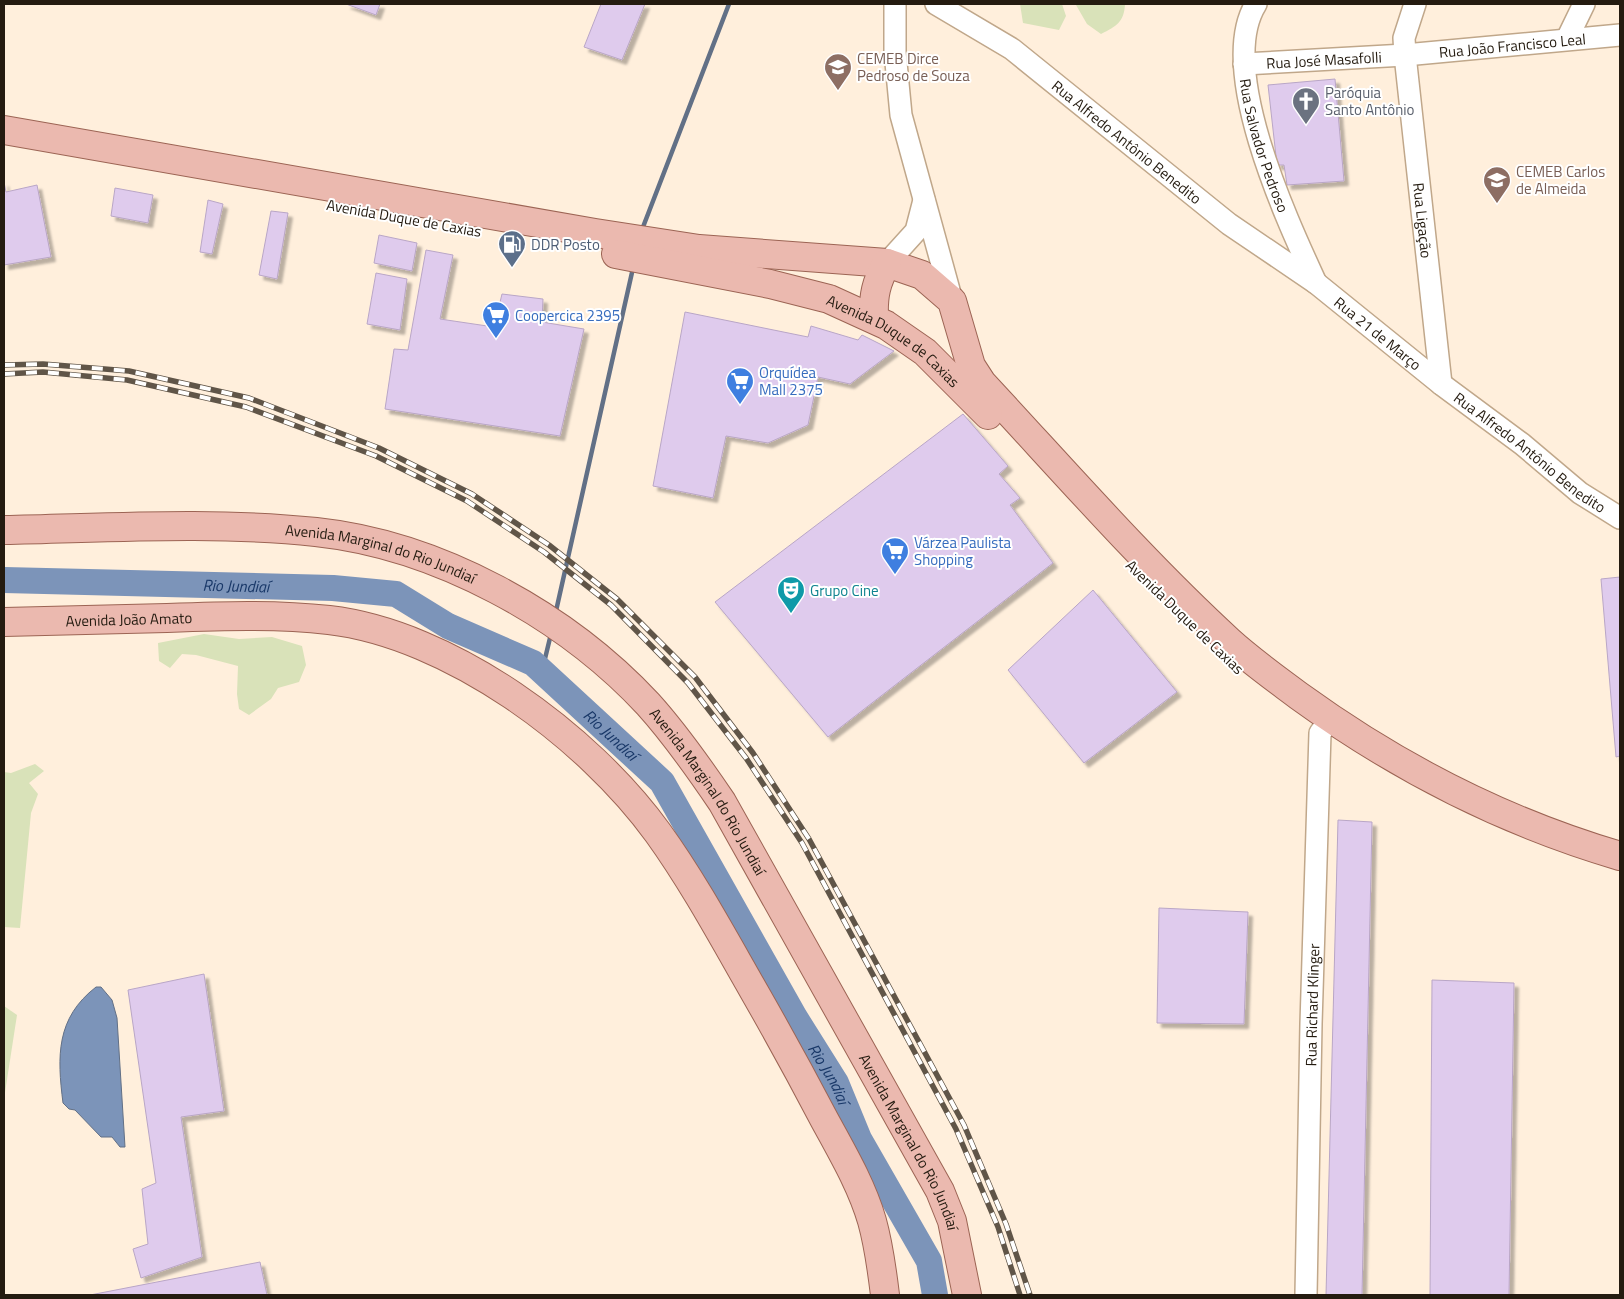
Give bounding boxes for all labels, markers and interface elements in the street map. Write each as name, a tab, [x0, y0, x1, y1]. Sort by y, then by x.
street label: Rua João Francisco Leal	[1438, 27, 1587, 63]
street label: Rua José Masafolli	[1265, 45, 1382, 74]
place label: CEMEB Dirce Pedroso de Souza	[857, 47, 970, 87]
school or university icon: CEMEB Dirce Pedroso de Souza	[823, 52, 853, 91]
street label: Rua Alfredo Antônio Benedito	[1047, 74, 1207, 209]
street label: Rua Salvador Pedroso	[1234, 77, 1295, 216]
place label: Paróquia Santo Antônio	[1325, 81, 1415, 121]
church icon: Paróquia Santo Antônio	[1291, 86, 1321, 125]
place label: CEMEB Carlos de Almeida	[1516, 160, 1605, 200]
school or university icon: CEMEB Carlos de Almeida	[1482, 165, 1512, 204]
street label: Rua Ligação	[1408, 181, 1439, 259]
street label: Avenida Duque de Caxias	[325, 193, 483, 243]
fuel station icon: DDR Posto	[497, 229, 527, 268]
place label: DDR Posto	[531, 233, 600, 256]
street label: Avenida Duque de Caxias	[823, 288, 965, 392]
street label: Rua 21 de Março	[1329, 291, 1427, 376]
supermarket icon: Coopercica 2395	[481, 300, 511, 339]
place label: Coopercica 2395	[515, 304, 620, 327]
place label: Orquídea Mall 2375	[759, 361, 823, 401]
supermarket icon: Orquídea Mall 2375	[725, 366, 755, 405]
street label: Rua Alfredo Antônio Benedito	[1449, 386, 1611, 518]
street label: Avenida Marginal do Rio Jundiaí	[284, 518, 481, 590]
place label: Várzea Paulista Shopping	[914, 531, 1011, 571]
supermarket icon: Várzea Paulista Shopping	[880, 536, 910, 575]
street label: Avenida Duque de Caxias	[1121, 554, 1249, 680]
water label: Rio Jundiaí	[202, 573, 273, 599]
theatre icon: Grupo Cine	[776, 575, 806, 614]
place label: Grupo Cine	[810, 579, 879, 602]
street label: Avenida João Amato	[65, 606, 193, 632]
street label: Avenida Marginal do Rio Jundiaí	[644, 702, 773, 881]
water label: Rio Jundiaí	[578, 703, 646, 769]
street label: Rua Richard Klinger	[1299, 943, 1325, 1067]
water label: Rio Jundiaí	[802, 1039, 857, 1111]
street label: Avenida Marginal do Rio Jundiaí	[854, 1049, 965, 1234]

